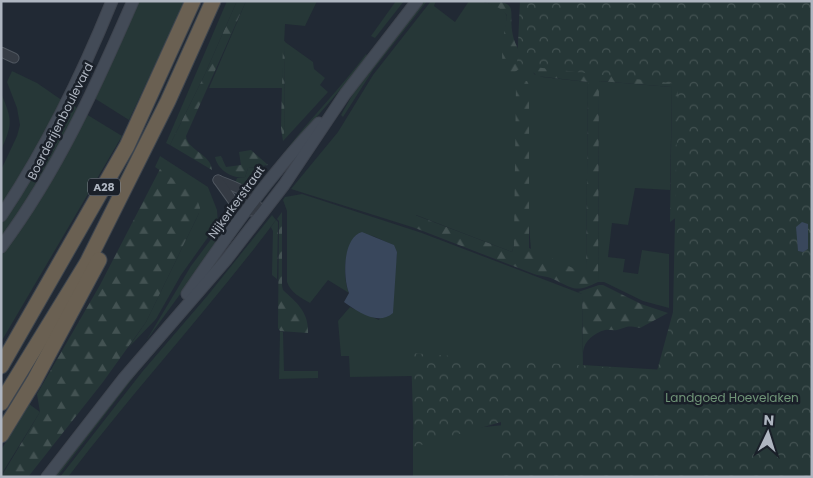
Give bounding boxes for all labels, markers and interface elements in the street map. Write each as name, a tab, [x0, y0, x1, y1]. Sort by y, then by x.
street label: Boerderijenboulevard	[23, 60, 97, 182]
street label: Nijkerkerstraat	[204, 162, 268, 242]
road number: A28	[88, 178, 120, 196]
park label: Landgoed Hoevelaken	[665, 389, 799, 406]
north arrow	[743, 408, 793, 458]
text: N	[763, 410, 775, 430]

